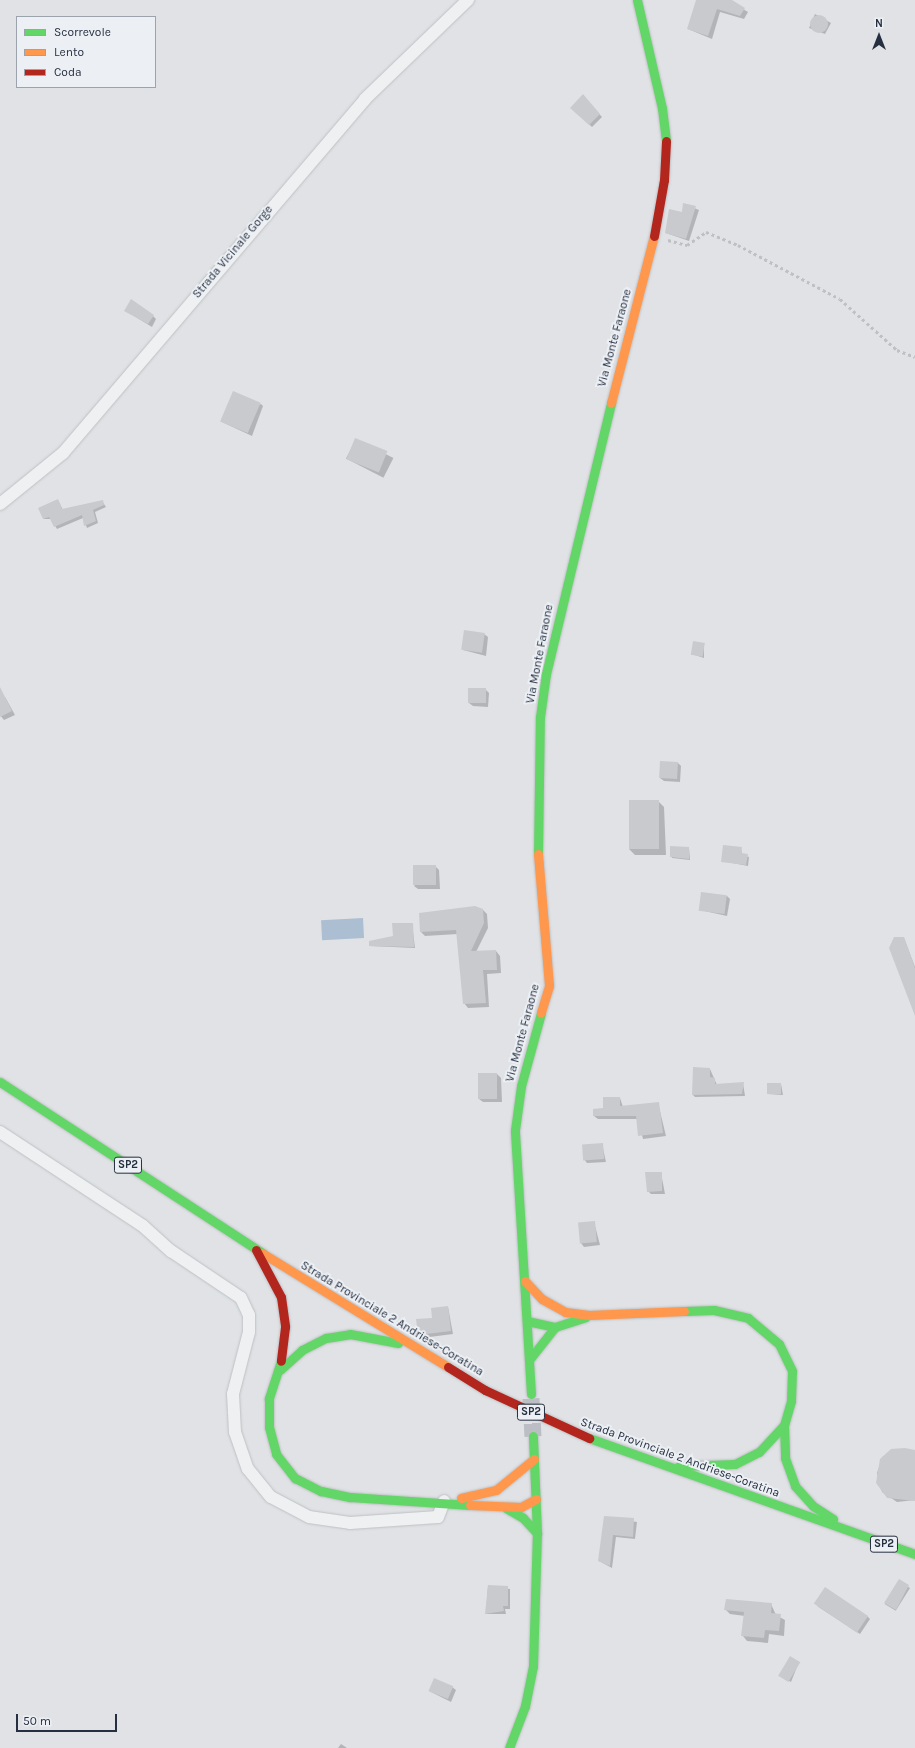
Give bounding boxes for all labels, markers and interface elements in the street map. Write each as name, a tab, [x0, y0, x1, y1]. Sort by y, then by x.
legend	[16, 16, 156, 88]
north arrow	[859, 16, 899, 56]
text: N	[875, 17, 883, 30]
text: Scorrevole	[54, 25, 111, 39]
text: Lento	[54, 45, 84, 59]
text: Coda	[54, 65, 82, 79]
street label: Strada Vicinale Gorge	[190, 203, 276, 301]
street label: Via Monte Faraone	[595, 287, 635, 389]
street label: Via Monte Faraone	[523, 603, 557, 705]
street label: Via Monte Faraone	[503, 982, 543, 1084]
road number: SP2	[113, 1156, 143, 1174]
street label: Strada Provinciale 2 Andriese-Coratina	[298, 1258, 486, 1380]
road number: SP2	[516, 1403, 546, 1421]
street label: Strada Provinciale 2 Andriese-Coratina	[578, 1415, 782, 1501]
road number: SP2	[869, 1535, 899, 1553]
scale bar	[18, 1706, 119, 1732]
text: 50 m	[23, 1714, 51, 1728]

